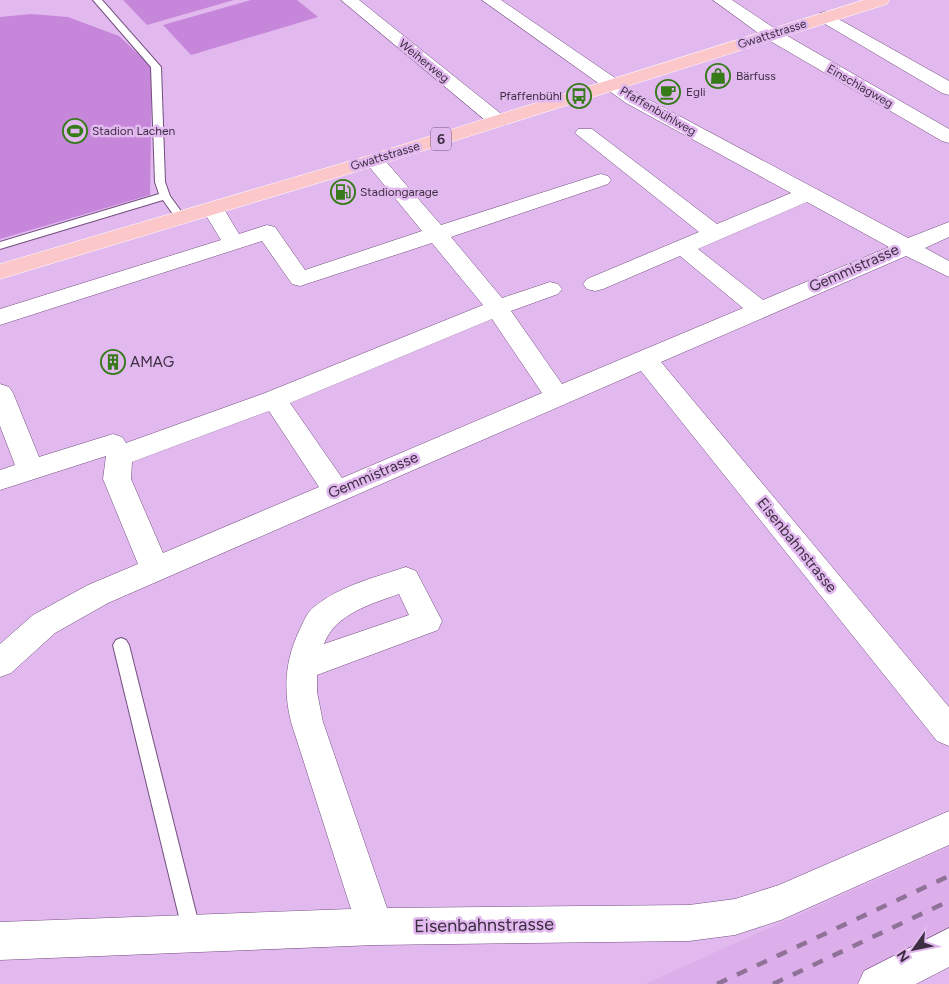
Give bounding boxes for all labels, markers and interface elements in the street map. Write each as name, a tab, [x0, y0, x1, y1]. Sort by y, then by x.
street label: Gwattstrasse	[736, 16, 809, 52]
street label: Weiherweg	[396, 37, 452, 85]
street label: Einschlagweg	[824, 61, 896, 111]
shop icon: Bärfuss	[705, 63, 731, 89]
place label: Bärfuss	[736, 69, 776, 83]
cafe icon: Egli	[655, 79, 681, 105]
bus stop icon: Pfaffenbühl	[566, 83, 592, 109]
street label: Pfaffenbühlweg	[617, 84, 699, 138]
place label: Egli	[686, 85, 706, 99]
place label: Pfaffenbühl	[499, 89, 562, 103]
sports icon: Stadion Lachen	[62, 118, 88, 144]
place label: Stadion Lachen	[92, 124, 176, 138]
road number: 6	[431, 128, 451, 150]
street label: Gwattstrasse	[349, 139, 422, 173]
fuel station icon: Stadiongarage	[330, 179, 356, 205]
place label: Stadiongarage	[360, 185, 439, 199]
street label: Gemmistrasse	[806, 240, 902, 296]
building icon: AMAG	[100, 349, 126, 375]
place label: AMAG	[130, 353, 174, 371]
street label: Gemmistrasse	[325, 448, 421, 502]
street label: Eisenbahnstrasse	[753, 494, 841, 596]
street label: Eisenbahnstrasse	[414, 913, 554, 937]
north arrow	[889, 924, 939, 974]
text: N	[893, 947, 914, 965]

